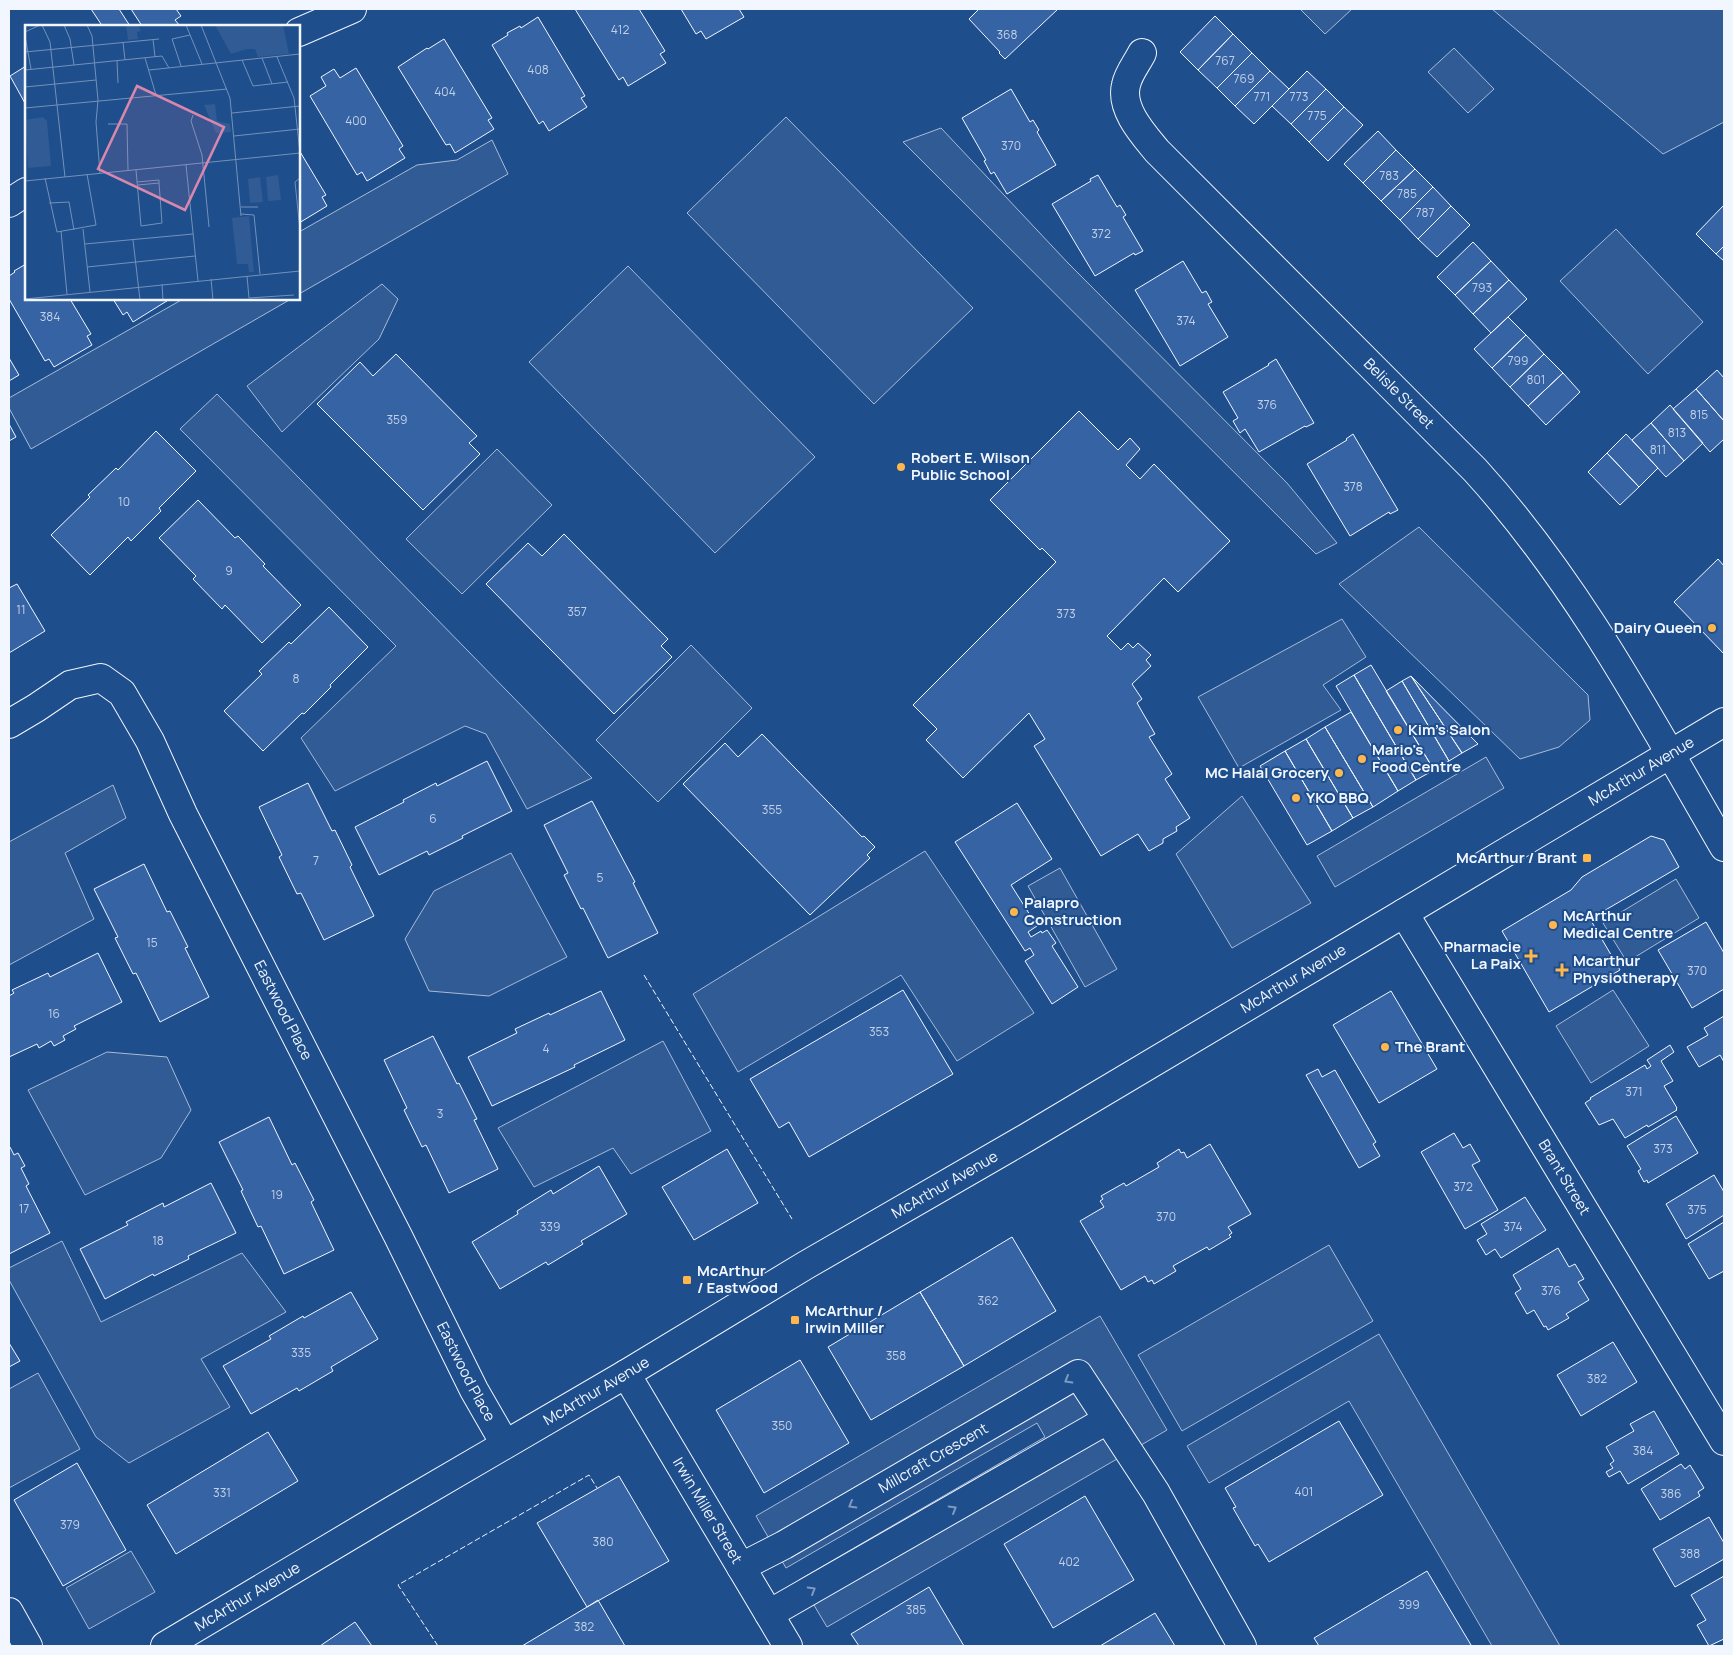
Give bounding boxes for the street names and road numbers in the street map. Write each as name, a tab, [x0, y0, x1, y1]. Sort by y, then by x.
street label: Belisle Street	[1359, 353, 1439, 433]
street label: McArthur Avenue	[1584, 731, 1698, 811]
street label: McArthur Avenue	[1237, 939, 1350, 1018]
street label: Eastwood Place	[249, 957, 318, 1064]
street label: Brant Street	[1534, 1135, 1596, 1219]
street label: McArthur Avenue	[888, 1145, 1002, 1223]
street label: Eastwood Place	[432, 1318, 501, 1425]
street label: McArthur Avenue	[539, 1351, 653, 1430]
street label: Millcraft Crescent	[874, 1418, 992, 1498]
street label: Irwin Miller Street	[668, 1453, 748, 1567]
street label: McArthur Avenue	[190, 1557, 304, 1636]

